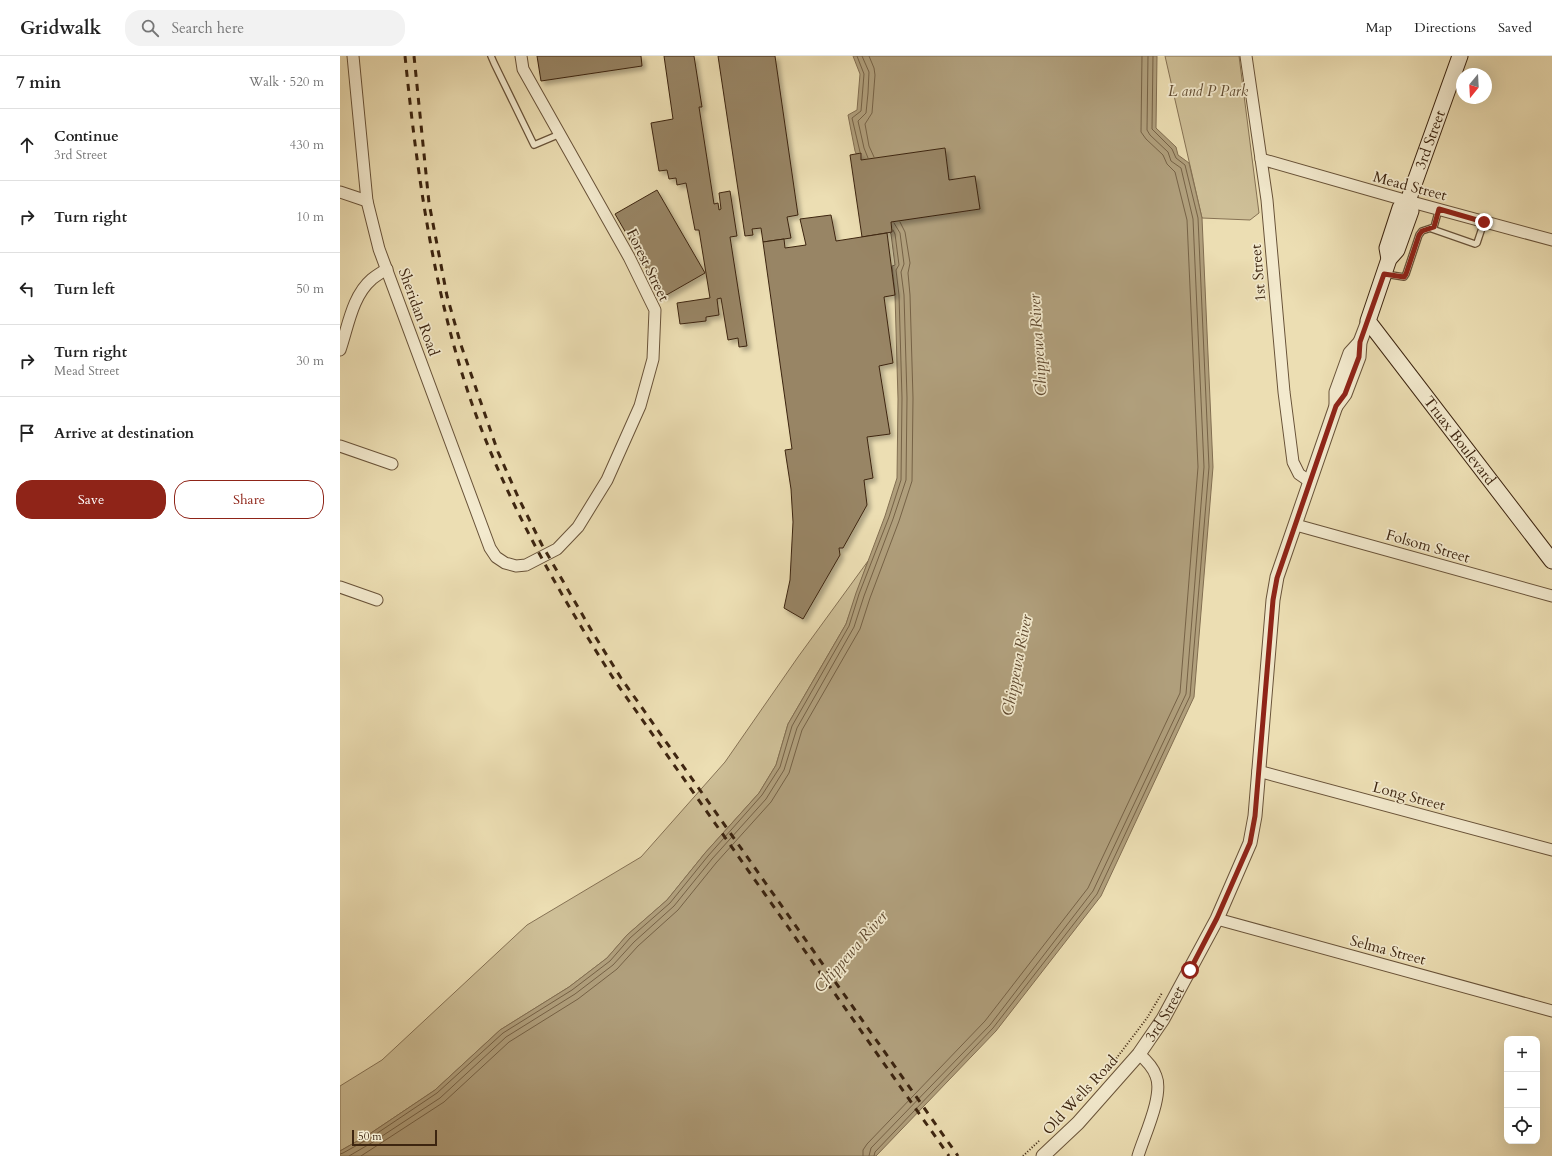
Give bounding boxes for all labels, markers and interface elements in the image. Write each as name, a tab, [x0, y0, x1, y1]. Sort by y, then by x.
search box	[125, 10, 405, 46]
text: Gridwalk	[20, 15, 101, 41]
icon: search	[139, 17, 161, 39]
text: Search here	[171, 18, 244, 38]
text: Map	[1366, 18, 1392, 37]
text: Directions	[1414, 18, 1476, 37]
text: Saved	[1498, 18, 1532, 37]
north arrow	[1456, 68, 1492, 104]
text: 7 min	[16, 71, 61, 94]
text: Walk · 520 m	[249, 73, 324, 91]
park label: L and P Park	[1168, 81, 1249, 101]
street label: 3rd Street	[1410, 107, 1450, 172]
text: Continue	[54, 126, 119, 146]
icon: ahead	[16, 134, 38, 156]
text: 430 m	[290, 136, 324, 154]
text: 3rd Street	[54, 146, 107, 164]
street label: Mead Street	[1371, 167, 1449, 205]
icon: right	[16, 206, 38, 228]
text: Turn right	[54, 207, 127, 227]
text: 10 m	[296, 208, 324, 226]
route end	[1475, 213, 1493, 231]
street label: Forest Street	[622, 225, 674, 305]
street label: 1st Street	[1246, 243, 1270, 303]
street label: Sheridan Road	[394, 265, 444, 359]
icon: left	[16, 278, 38, 300]
text: Turn left	[54, 279, 115, 299]
text: 50 m	[296, 280, 324, 298]
water label: Chippewa River	[1023, 292, 1053, 397]
text: Turn right	[54, 342, 127, 362]
icon: right	[16, 350, 38, 372]
text: 30 m	[296, 352, 324, 370]
text: Mead Street	[54, 362, 119, 380]
street label: Truax Boulevard	[1419, 392, 1500, 489]
icon: arrive	[16, 422, 38, 444]
text: Arrive at destination	[54, 423, 194, 443]
button: Save	[16, 480, 166, 519]
button: Share	[174, 480, 324, 519]
street label: Folsom Street	[1384, 524, 1473, 568]
water label: Chippewa River	[996, 612, 1038, 718]
street label: Long Street	[1371, 777, 1448, 815]
water label: Chippewa River	[809, 905, 893, 998]
street label: Selma Street	[1348, 930, 1428, 970]
route start	[1181, 961, 1199, 979]
street label: 3rd Street	[1140, 982, 1189, 1046]
map controls	[1504, 1036, 1540, 1144]
button: +	[1504, 1036, 1540, 1072]
street label: Old Wells Road	[1038, 1051, 1122, 1139]
button: −	[1504, 1072, 1540, 1108]
button: locate	[1504, 1108, 1540, 1144]
scale bar	[352, 1128, 437, 1147]
text: 50 m	[358, 1129, 382, 1144]

